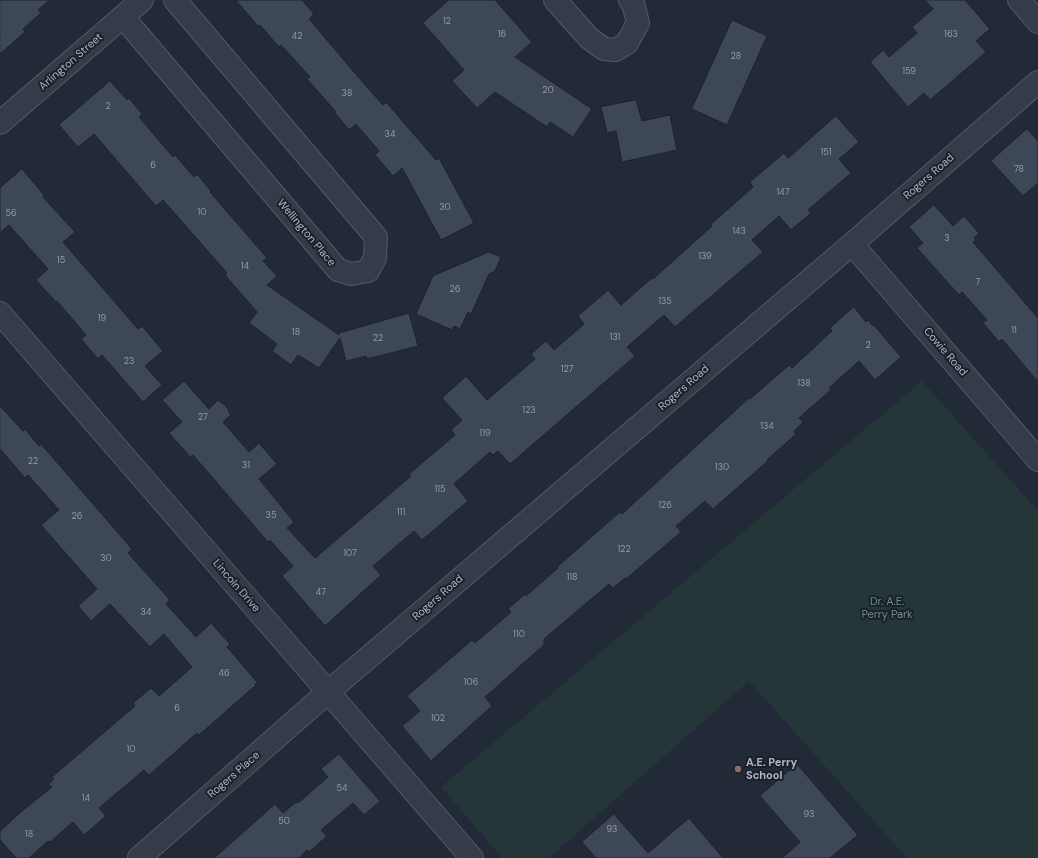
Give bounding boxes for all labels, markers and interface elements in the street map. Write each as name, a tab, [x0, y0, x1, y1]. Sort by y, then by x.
house number: 12	[443, 17, 451, 27]
house number: 16	[498, 30, 506, 40]
house number: 163	[944, 30, 958, 40]
street label: Arlington Street	[36, 31, 106, 93]
house number: 42	[292, 32, 302, 42]
house number: 28	[731, 52, 741, 62]
house number: 159	[902, 67, 916, 77]
house number: 20	[542, 86, 554, 96]
house number: 38	[342, 89, 352, 99]
house number: 2	[105, 102, 111, 112]
house number: 34	[385, 130, 395, 140]
house number: 151	[820, 148, 832, 158]
street label: Rogers Road	[901, 151, 957, 203]
house number: 6	[150, 161, 156, 171]
house number: 78	[1014, 165, 1024, 175]
house number: 147	[776, 188, 790, 198]
street label: Wellington Place	[274, 197, 338, 269]
house number: 30	[439, 203, 451, 213]
house number: 10	[198, 208, 206, 218]
house number: 56	[5, 209, 17, 219]
house number: 143	[732, 227, 746, 237]
house number: 3	[944, 234, 950, 244]
house number: 139	[698, 252, 712, 262]
house number: 15	[57, 256, 65, 266]
house number: 14	[241, 262, 249, 272]
house number: 7	[976, 278, 980, 288]
house number: 26	[450, 285, 460, 295]
house number: 135	[658, 297, 672, 307]
house number: 19	[98, 314, 106, 324]
street label: Cowie Road	[920, 325, 970, 379]
house number: 11	[1011, 326, 1017, 336]
house number: 18	[292, 328, 300, 338]
house number: 131	[610, 333, 620, 343]
house number: 22	[373, 334, 383, 344]
house number: 2	[865, 341, 871, 351]
house number: 23	[124, 357, 134, 367]
street label: Rogers Road	[656, 362, 712, 414]
house number: 127	[561, 365, 573, 375]
house number: 138	[797, 379, 811, 389]
house number: 123	[522, 406, 536, 416]
house number: 27	[198, 413, 208, 423]
house number: 134	[760, 422, 774, 432]
house number: 119	[479, 429, 491, 439]
house number: 22	[28, 457, 38, 467]
house number: 31	[242, 461, 250, 471]
house number: 130	[715, 463, 729, 473]
house number: 115	[434, 485, 446, 495]
house number: 126	[658, 501, 672, 511]
house number: 111	[397, 508, 405, 518]
house number: 35	[266, 511, 276, 521]
house number: 26	[72, 512, 82, 522]
house number: 122	[617, 545, 631, 555]
house number: 107	[343, 549, 357, 559]
house number: 30	[100, 554, 112, 564]
street label: Lincoln Drive	[210, 557, 262, 615]
street label: Rogers Road	[410, 572, 466, 624]
house number: 118	[566, 573, 578, 583]
house number: 47	[316, 588, 326, 598]
park label: Dr. A.E. Perry Park	[861, 595, 913, 621]
house number: 34	[141, 608, 151, 618]
house number: 110	[513, 630, 525, 640]
house number: 46	[218, 669, 230, 679]
house number: 106	[464, 678, 478, 688]
house number: 6	[174, 704, 180, 714]
house number: 102	[431, 714, 445, 724]
house number: 10	[127, 745, 135, 755]
street label: Rogers Place	[205, 749, 263, 801]
place label: A.E. Perry School	[746, 756, 797, 782]
marker: A.E. Perry School	[733, 764, 743, 774]
house number: 54	[337, 784, 347, 794]
house number: 14	[82, 794, 90, 804]
house number: 93	[804, 810, 814, 820]
house number: 50	[278, 817, 290, 827]
house number: 93	[607, 825, 617, 835]
house number: 18	[25, 830, 33, 840]

